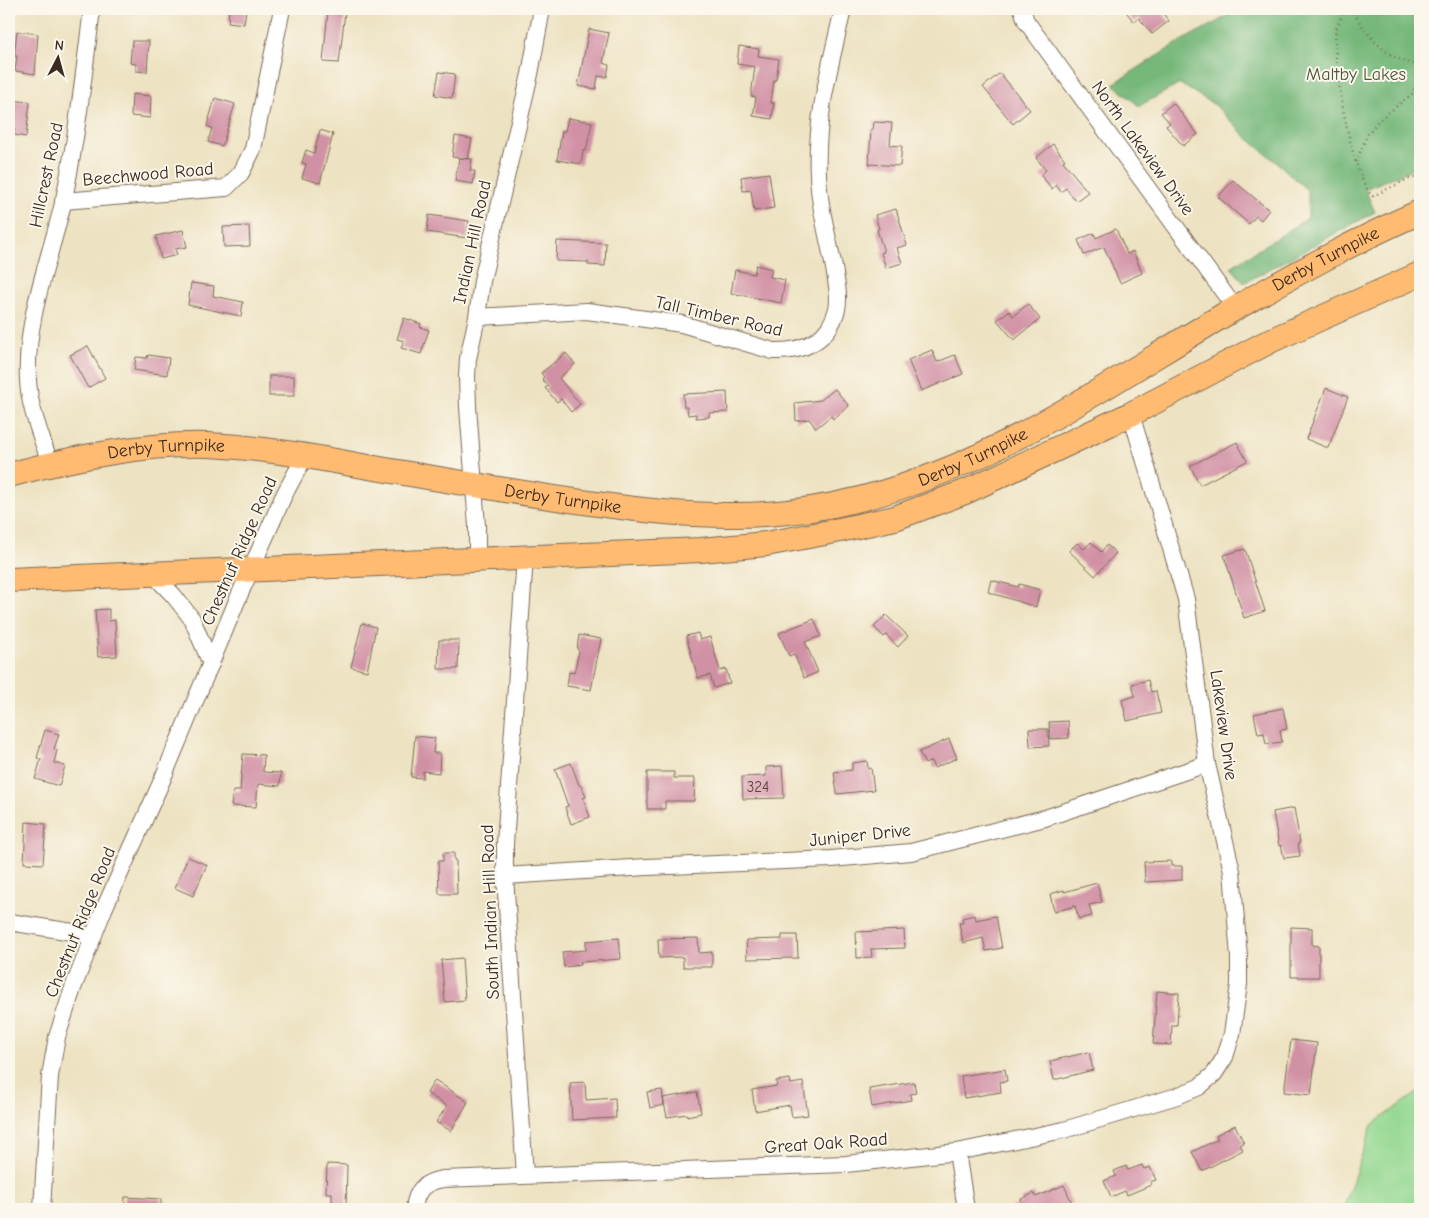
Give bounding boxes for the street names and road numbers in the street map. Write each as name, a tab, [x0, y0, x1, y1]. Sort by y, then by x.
street label: North Lakeview Drive	[1087, 77, 1198, 220]
street label: Hillcrest Road	[25, 121, 68, 230]
street label: Beechwood Road	[82, 158, 214, 191]
street label: Indian Hill Road	[449, 178, 496, 306]
street label: Derby Turnpike	[1269, 223, 1383, 296]
street label: Tall Timber Road	[653, 292, 785, 341]
street label: Derby Turnpike	[915, 423, 1031, 491]
street label: Derby Turnpike	[106, 435, 226, 464]
street label: Chestnut Ridge Road	[197, 474, 282, 629]
street label: Derby Turnpike	[503, 480, 622, 518]
street label: Lakeview Drive	[1205, 668, 1242, 782]
street label: Juniper Drive	[808, 820, 912, 851]
street label: South Indian Hill Road	[477, 824, 504, 1000]
street label: Chestnut Ridge Road	[41, 844, 120, 1001]
street label: Great Oak Road	[764, 1129, 888, 1158]

